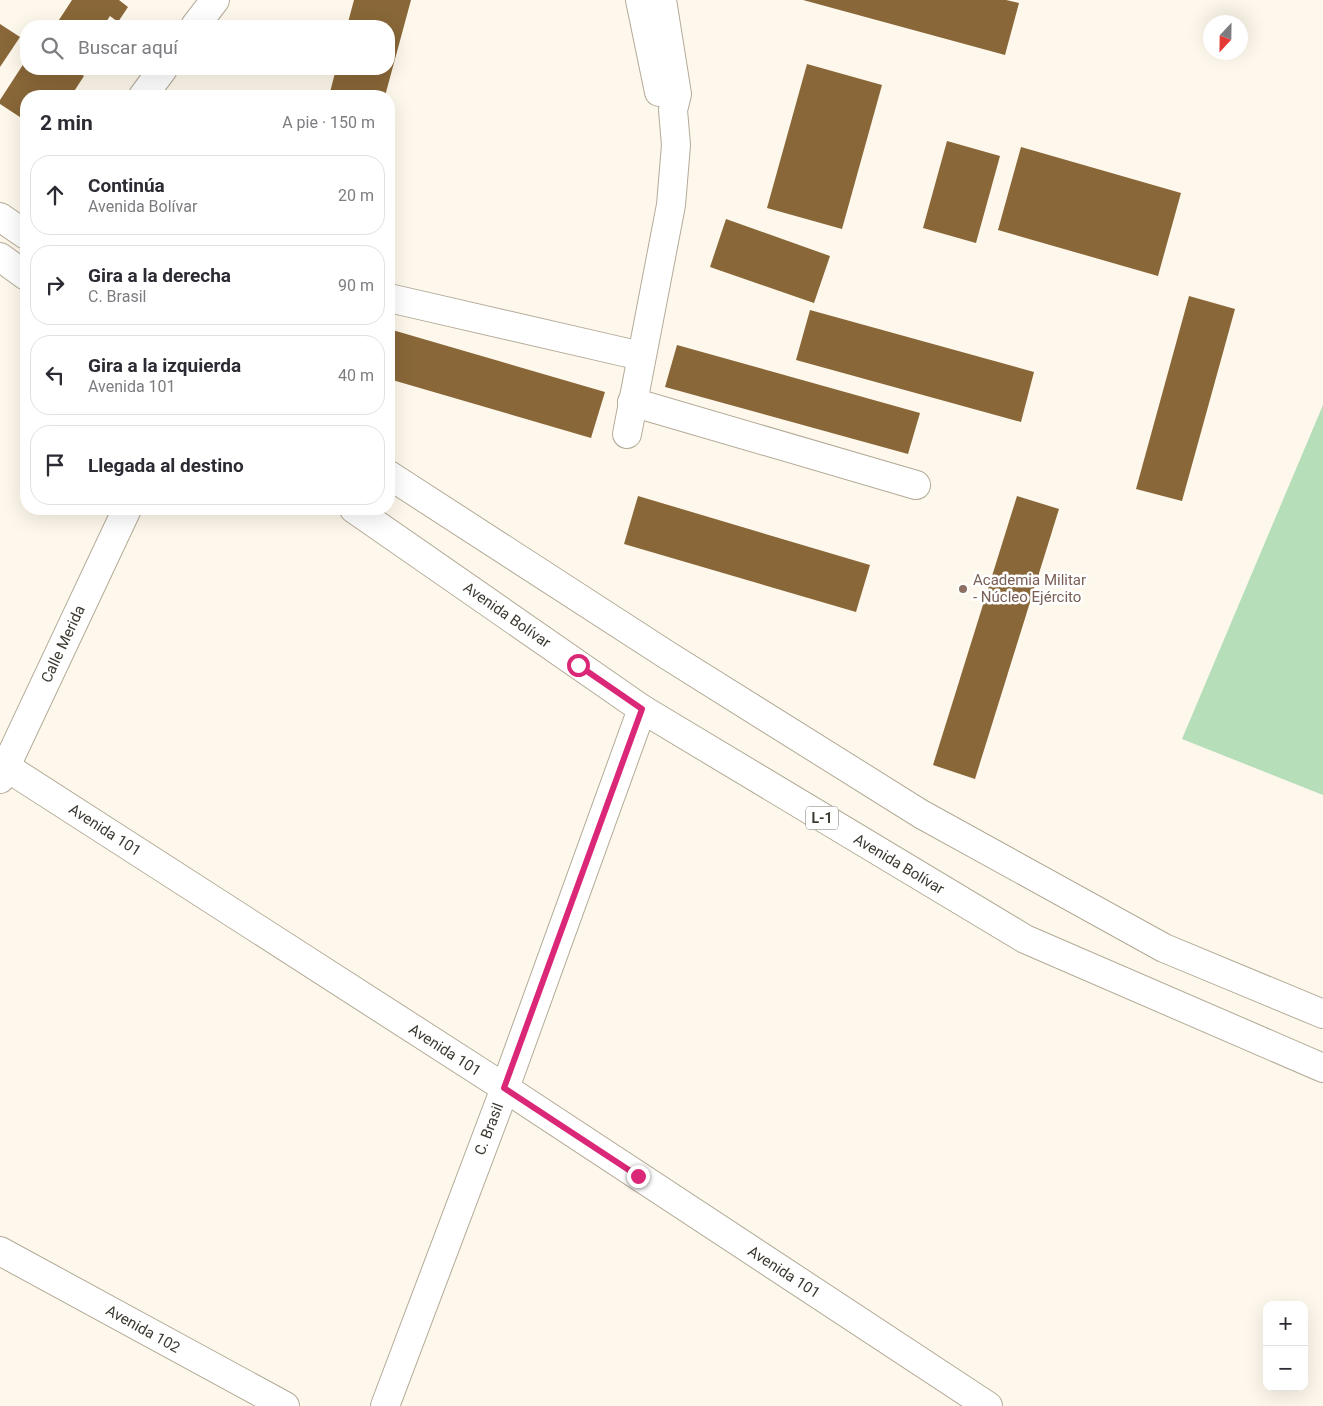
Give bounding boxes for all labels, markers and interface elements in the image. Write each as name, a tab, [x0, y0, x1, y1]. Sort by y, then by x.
north arrow	[1203, 15, 1248, 60]
search box	[20, 20, 395, 75]
icon: search	[38, 34, 66, 62]
text: Buscar aquí	[78, 36, 178, 59]
text: 2 min	[40, 111, 93, 135]
text: A pie · 150 m	[282, 113, 375, 132]
text: Continúa	[88, 174, 165, 197]
icon: ahead	[41, 181, 69, 209]
text: 20 m	[338, 186, 374, 205]
text: Avenida Bolívar	[88, 197, 197, 216]
text: Gira a la derecha	[88, 264, 231, 287]
icon: right	[41, 271, 69, 299]
text: 90 m	[338, 276, 374, 295]
text: C. Brasil	[88, 287, 146, 306]
text: Gira a la izquierda	[88, 354, 241, 377]
icon: left	[41, 361, 69, 389]
text: 40 m	[338, 366, 374, 385]
text: Avenida 101	[88, 377, 176, 396]
icon: arrive	[41, 451, 69, 479]
text: Llegada al destino	[88, 454, 244, 477]
place label: Academia Militar - Núcleo Ejército	[973, 571, 1086, 606]
street label: Avenida Bolívar	[460, 578, 554, 652]
marker: Academia Militar - Núcleo Ejército	[957, 583, 969, 595]
street label: Calle Merida	[37, 602, 89, 686]
route start	[567, 654, 590, 677]
street label: Avenida 101	[66, 800, 144, 860]
road number: L-1	[806, 806, 838, 830]
street label: Avenida Bolívar	[850, 830, 948, 898]
street label: Avenida 101	[406, 1020, 484, 1080]
street label: C. Brasil	[471, 1100, 507, 1158]
route end	[627, 1165, 650, 1188]
street label: Avenida 101	[745, 1242, 823, 1302]
street label: Avenida 102	[103, 1301, 183, 1357]
map controls	[1263, 1301, 1308, 1391]
button: +	[1263, 1301, 1308, 1346]
button: −	[1263, 1346, 1308, 1391]

